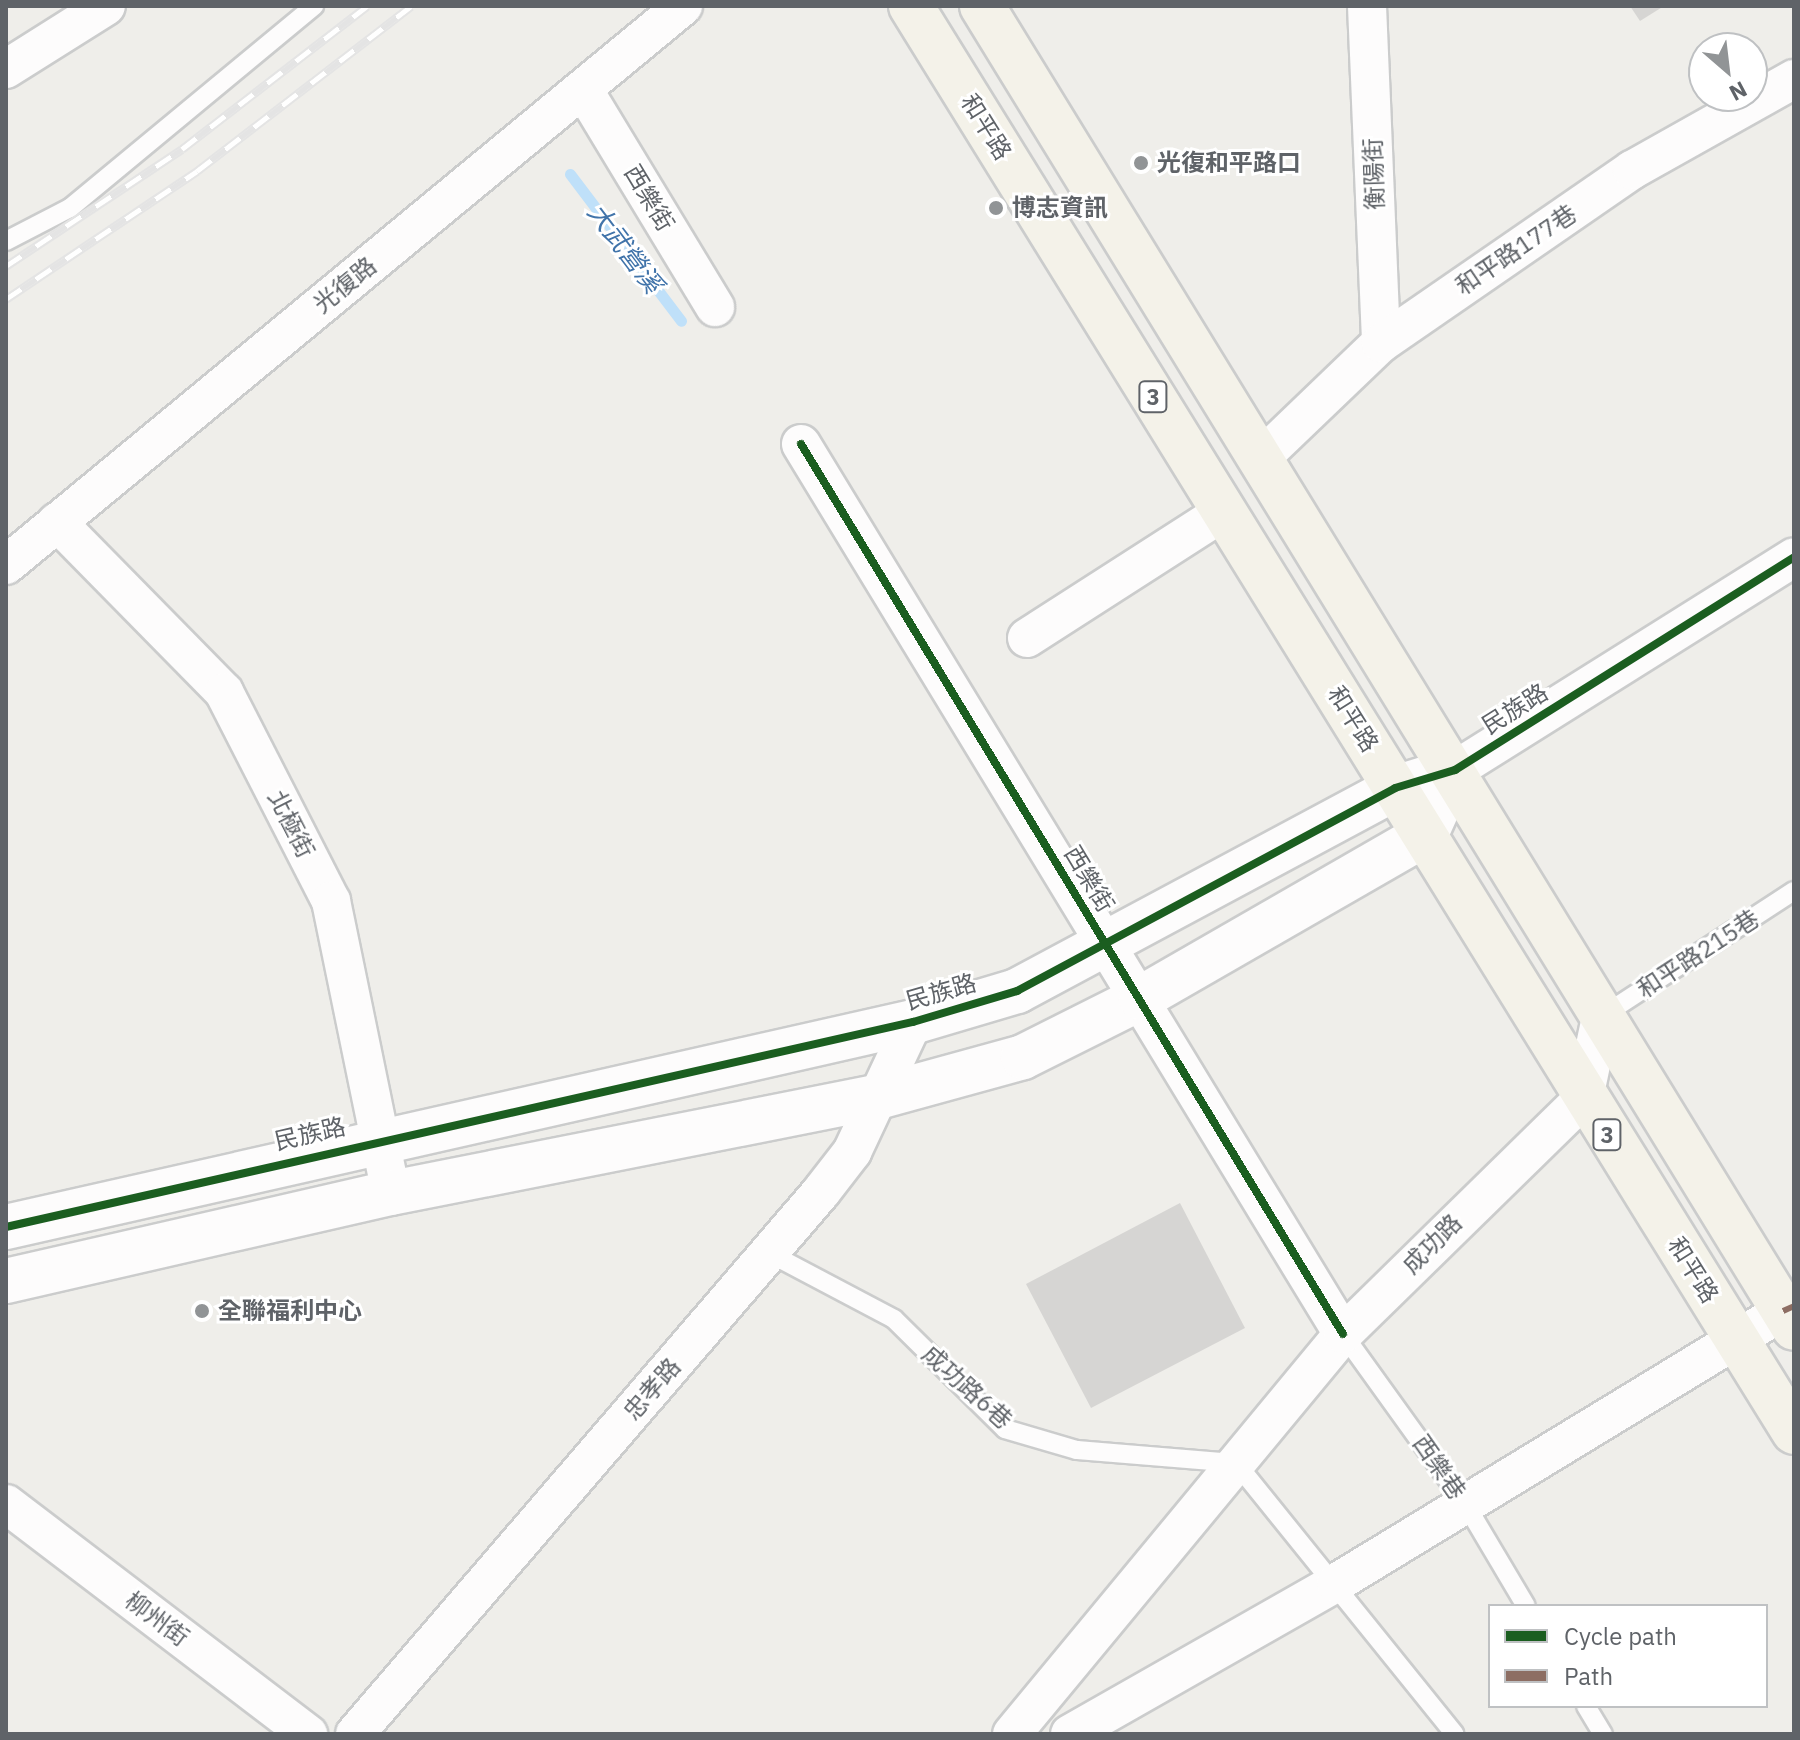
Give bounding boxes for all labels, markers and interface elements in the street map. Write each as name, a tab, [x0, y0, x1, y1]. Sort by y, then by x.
north arrow	[1688, 32, 1768, 112]
text: N	[1725, 75, 1752, 108]
street label: 和平路	[955, 89, 1017, 165]
street label: 衡陽街	[1358, 138, 1390, 210]
place label: 光復和平路口	[1157, 149, 1301, 177]
marker: 光復和平路口	[1132, 154, 1150, 172]
street label: 西樂街	[618, 160, 680, 236]
place label: 博志資訊	[1012, 194, 1108, 222]
water label: 大武營溪	[581, 197, 669, 299]
marker: 博志資訊	[987, 199, 1005, 217]
street label: 和平路177巷	[1450, 199, 1582, 301]
street label: 光復路	[308, 251, 382, 319]
road number: 3	[1137, 379, 1169, 415]
street label: 民族路	[1477, 678, 1553, 740]
street label: 和平路	[1322, 681, 1384, 757]
street label: 北極街	[262, 785, 320, 863]
street label: 西樂街	[1058, 841, 1120, 917]
street label: 和平路215巷	[1632, 904, 1764, 1004]
street label: 民族路	[902, 968, 980, 1016]
street label: 民族路	[272, 1112, 348, 1156]
road number: 3	[1591, 1117, 1623, 1153]
street label: 成功路	[1396, 1208, 1468, 1280]
street label: 和平路	[1662, 1232, 1724, 1308]
place label: 全聯福利中心	[218, 1297, 362, 1325]
marker: 全聯福利中心	[193, 1302, 211, 1320]
street label: 成功路6巷	[916, 1339, 1018, 1435]
street label: 忠孝路	[618, 1352, 686, 1426]
street label: 西樂巷	[1407, 1429, 1471, 1505]
street label: 柳州街	[120, 1586, 194, 1652]
legend	[1488, 1604, 1768, 1708]
text: Cycle path	[1564, 1620, 1677, 1652]
text: Path	[1564, 1660, 1613, 1692]

